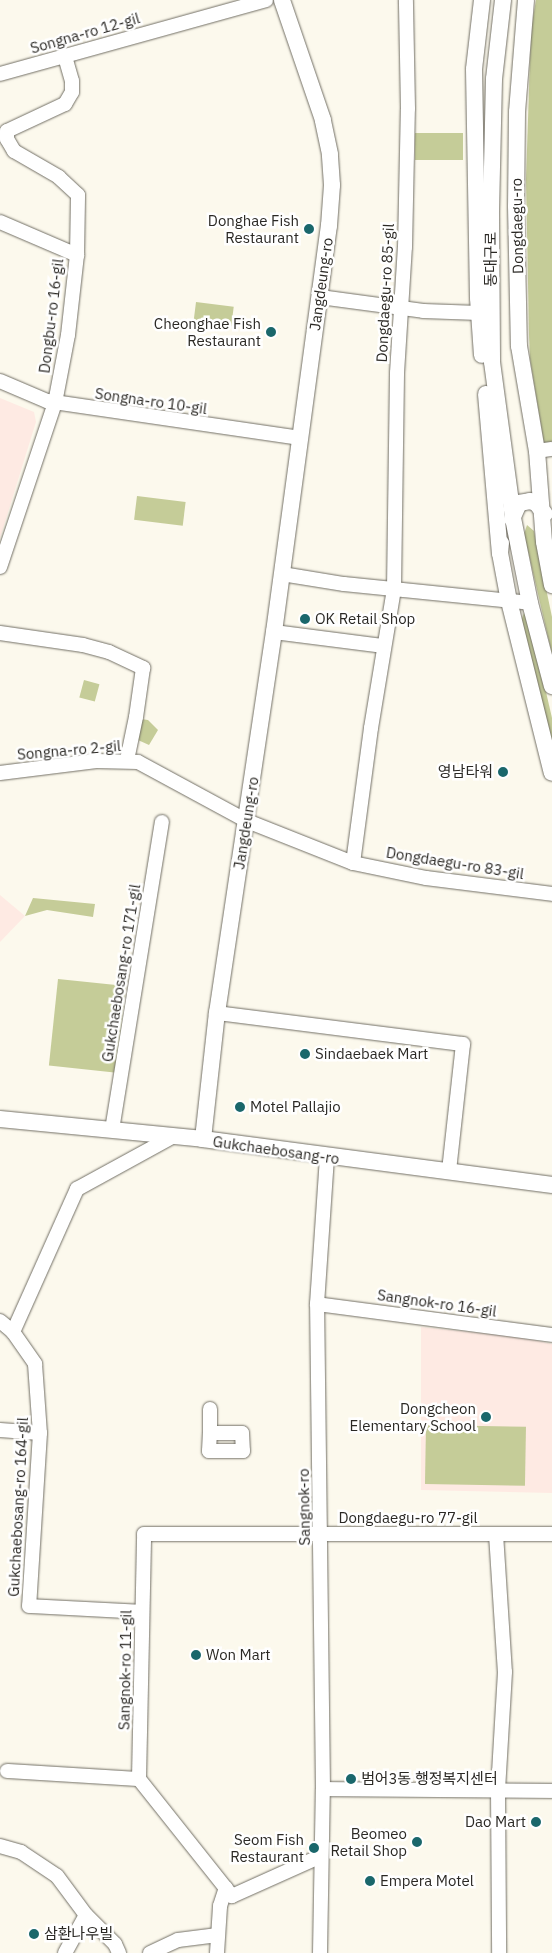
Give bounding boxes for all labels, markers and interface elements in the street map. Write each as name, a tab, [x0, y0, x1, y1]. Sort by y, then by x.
street label: Songna-ro 12-gil	[28, 9, 142, 57]
street label: Dongdaegu-ro	[507, 178, 527, 274]
place label: Donghae Fish Restaurant	[208, 211, 299, 246]
marker: Donghae Fish Restaurant	[303, 223, 315, 235]
street label: Dongdaegu-ro 85-gil	[372, 223, 398, 363]
street label: 동대구로	[482, 231, 500, 287]
street label: Jangdeung-ro	[306, 236, 336, 332]
street label: Dongbu-ro 16-gil	[35, 258, 67, 374]
place label: Cheonghae Fish Restaurant	[154, 314, 261, 349]
marker: Cheonghae Fish Restaurant	[265, 326, 277, 338]
street label: Songna-ro 10-gil	[94, 384, 208, 418]
place label: OK Retail Shop	[315, 610, 415, 628]
marker: OK Retail Shop	[299, 613, 311, 625]
street label: Songna-ro 2-gil	[16, 736, 122, 764]
place label: 영남타워	[438, 763, 493, 781]
marker: 영남타워	[497, 766, 509, 778]
street label: Jangdeung-ro	[230, 775, 262, 871]
street label: Dongdaegu-ro 83-gil	[385, 843, 525, 883]
street label: Gukchaebosang-ro 171-gil	[98, 883, 144, 1063]
place label: Sindaebaek Mart	[315, 1045, 428, 1063]
marker: Sindaebaek Mart	[299, 1048, 311, 1060]
place label: Motel Pallajio	[250, 1098, 341, 1116]
marker: Motel Pallajio	[234, 1101, 246, 1113]
street label: Gukchaebosang-ro	[212, 1132, 340, 1168]
street label: Sangnok-ro 16-gil	[376, 1286, 498, 1320]
place label: Dongcheon Elementary School	[349, 1399, 476, 1434]
marker: Dongcheon Elementary School	[480, 1411, 492, 1423]
street label: Gukchaebosang-ro 164-gil	[4, 1417, 32, 1597]
street label: Sangnok-ro	[294, 1468, 314, 1546]
street label: Dongdaegu-ro 77-gil	[338, 1509, 478, 1527]
street label: Sangnok-ro 11-gil	[115, 1610, 135, 1730]
place label: Won Mart	[206, 1646, 271, 1664]
marker: Won Mart	[190, 1649, 202, 1661]
place label: 범어3동 행정복지센터	[361, 1770, 498, 1788]
marker: 범어3동 행정복지센터	[345, 1773, 357, 1785]
place label: Dao Mart	[465, 1813, 526, 1831]
marker: Dao Mart	[530, 1816, 542, 1828]
place label: Beomeo Retail Shop	[330, 1824, 407, 1859]
place label: Seom Fish Restaurant	[230, 1830, 304, 1865]
marker: Beomeo Retail Shop	[411, 1836, 423, 1848]
marker: Seom Fish Restaurant	[308, 1842, 320, 1854]
place label: Empera Motel	[380, 1872, 474, 1890]
marker: Empera Motel	[364, 1875, 376, 1887]
place label: 삼환나우빌	[44, 1925, 113, 1943]
marker: 삼환나우빌	[28, 1928, 40, 1940]

